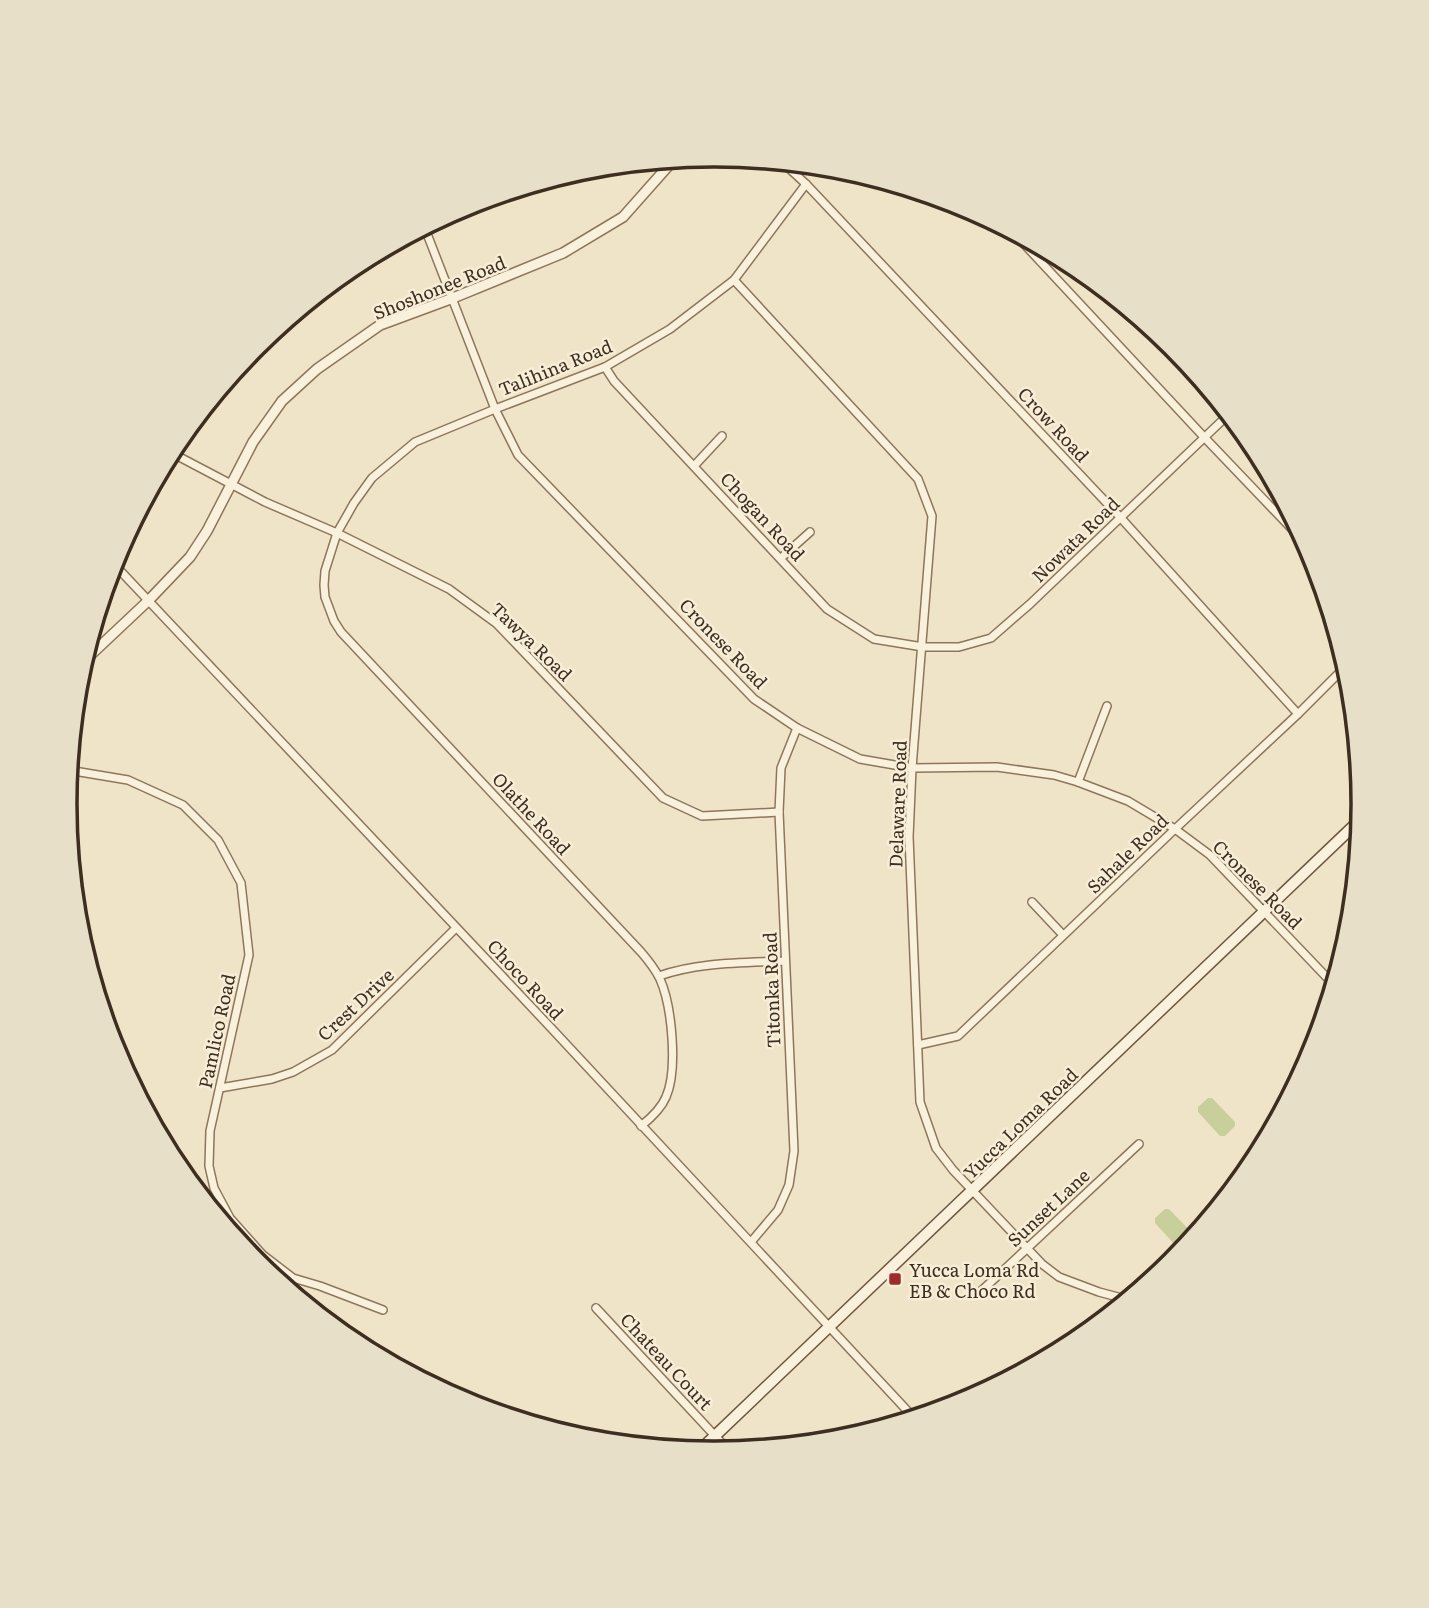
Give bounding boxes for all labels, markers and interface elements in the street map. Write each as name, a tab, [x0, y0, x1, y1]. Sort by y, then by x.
street label: Shoshonee Road	[369, 248, 509, 326]
street label: Talihina Road	[494, 332, 616, 402]
street label: Crow Road	[1012, 380, 1096, 468]
street label: Chogan Road	[714, 465, 812, 567]
street label: Nowata Road	[1025, 490, 1125, 588]
street label: Cronese Road	[674, 592, 774, 694]
street label: Tawya Road	[485, 595, 579, 687]
street label: Delaware Road	[881, 740, 913, 868]
street label: Olathe Road	[487, 766, 577, 860]
street label: Sahale Road	[1080, 807, 1174, 899]
street label: Cronese Road	[1207, 833, 1309, 935]
street label: Titonka Road	[755, 932, 787, 1048]
street label: Choco Road	[482, 933, 570, 1025]
street label: Crest Drive	[311, 961, 399, 1047]
street label: Pamlico Road	[191, 971, 241, 1091]
street label: Yucca Loma Road	[957, 1061, 1083, 1185]
street label: Sunset Lane	[1001, 1162, 1095, 1252]
place label: Yucca Loma Rd EB & Choco Rd	[909, 1256, 1039, 1304]
marker: Yucca Loma Rd EB & Choco Rd	[887, 1271, 903, 1287]
street label: Chateau Court	[615, 1306, 720, 1416]

